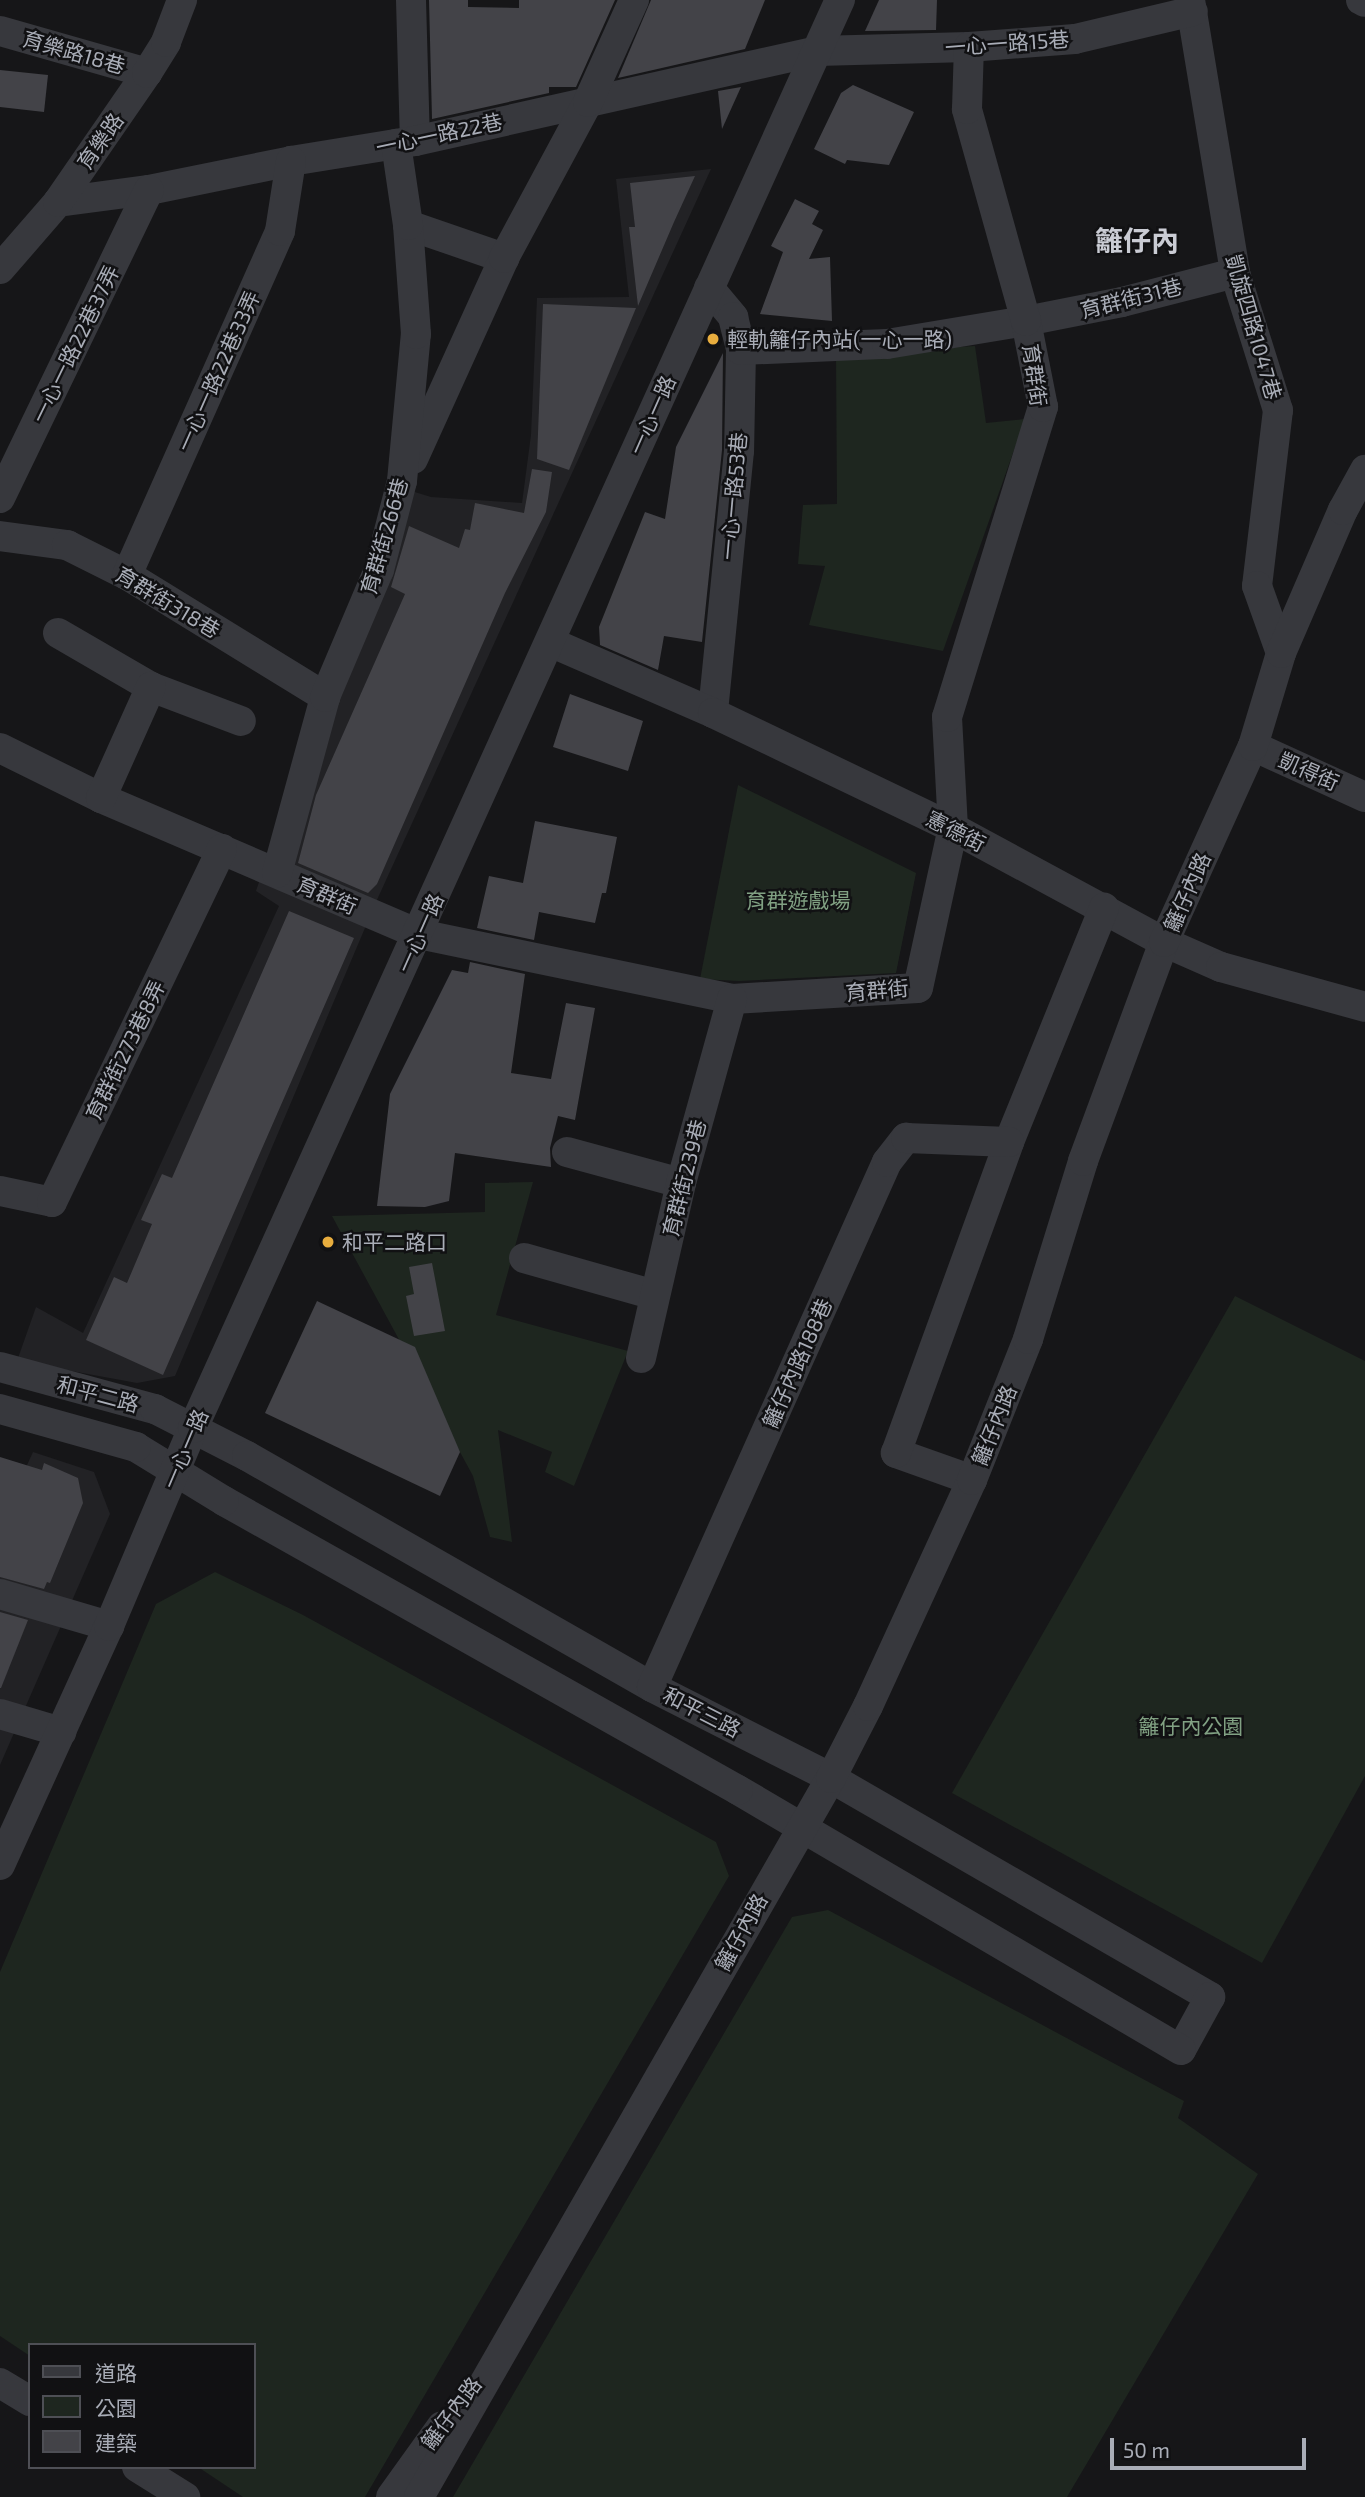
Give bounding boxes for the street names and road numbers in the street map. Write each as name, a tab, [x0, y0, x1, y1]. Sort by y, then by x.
street label: 育樂路18巷	[20, 25, 128, 79]
street label: 一心一路15巷	[944, 26, 1070, 60]
street label: 育樂路	[72, 108, 128, 174]
street label: 一心一路22巷	[373, 108, 505, 160]
street label: 凱旋四路1047巷	[1221, 252, 1287, 402]
street label: 一心一路22巷37弄	[26, 261, 124, 427]
street label: 育群街31巷	[1077, 273, 1185, 323]
street label: 一心一路22巷33弄	[171, 287, 265, 455]
street label: 育群街	[1018, 342, 1052, 408]
street label: 一心一路	[623, 372, 681, 458]
street label: 一心一路53巷	[715, 431, 751, 561]
street label: 育群街266巷	[355, 475, 413, 597]
street label: 育群街318巷	[111, 561, 225, 643]
street label: 凱得街	[1275, 747, 1343, 795]
street label: 憲德街	[922, 805, 990, 857]
street label: 籬仔內路	[1158, 849, 1216, 935]
street label: 育群街	[293, 871, 361, 919]
street label: 一心一路	[391, 890, 449, 976]
street label: 育群街	[845, 975, 909, 1005]
street label: 育群街273巷8弄	[80, 976, 170, 1124]
street label: 育群街239巷	[657, 1117, 711, 1239]
street label: 籬仔內路188巷	[757, 1294, 837, 1432]
street label: 和平二路	[54, 1371, 142, 1417]
street label: 籬仔內路	[967, 1381, 1021, 1469]
street label: 一心一路	[157, 1405, 213, 1493]
street label: 和平三路	[659, 1682, 745, 1742]
street label: 籬仔內路	[710, 1889, 772, 1975]
street label: 籬仔內路	[416, 2372, 486, 2454]

